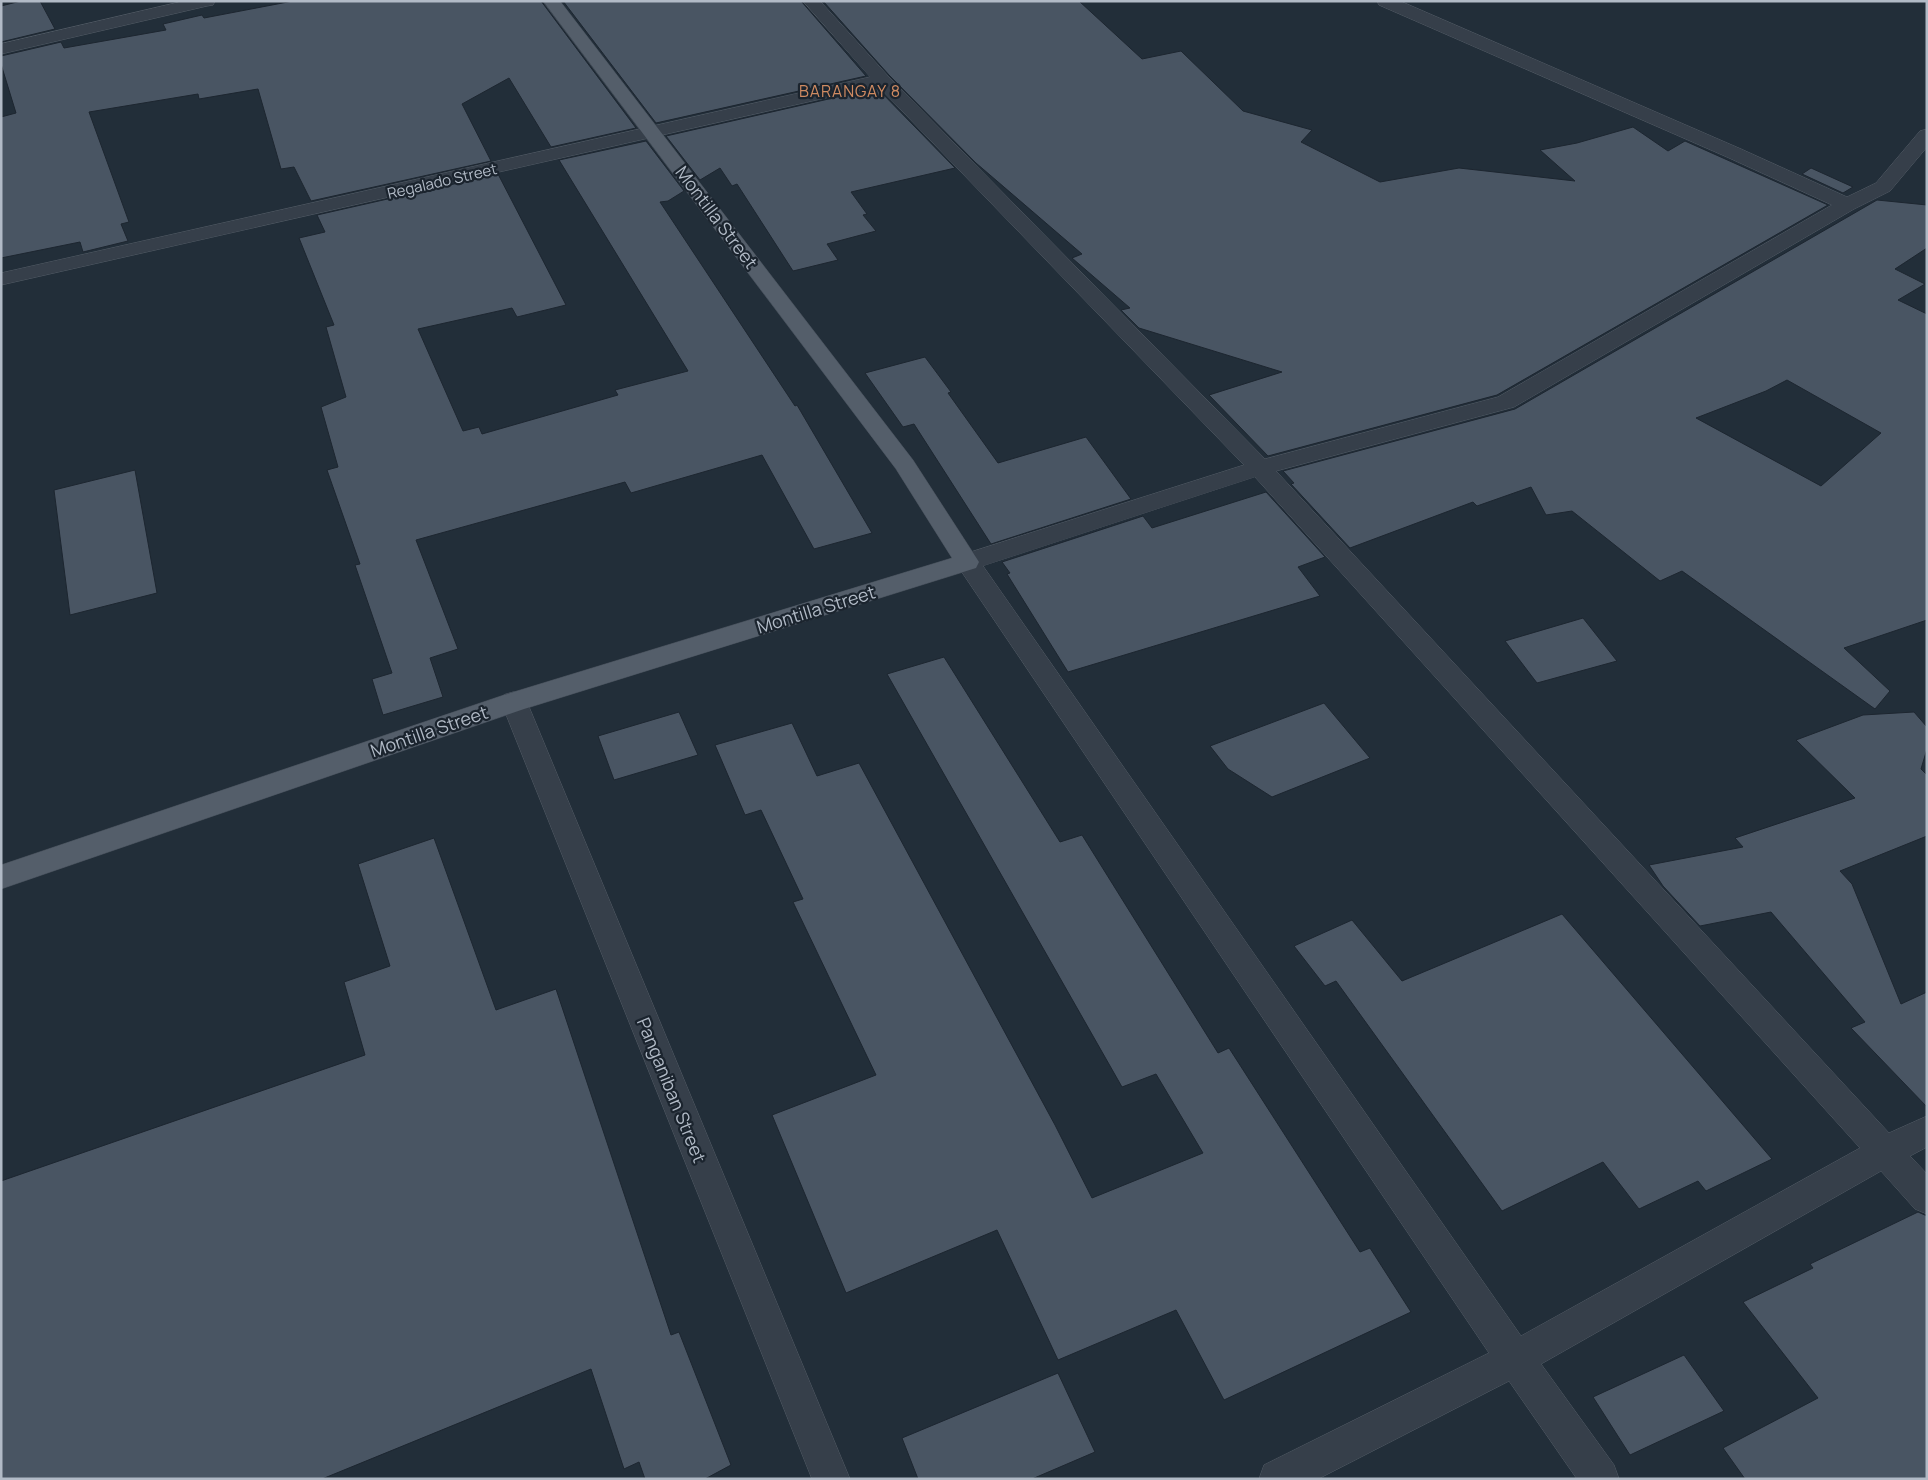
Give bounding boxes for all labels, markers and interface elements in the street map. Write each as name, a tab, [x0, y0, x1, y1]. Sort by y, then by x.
district label: BARANGAY 8	[799, 80, 901, 102]
street label: Regalado Street	[385, 158, 499, 204]
street label: Montilla Street	[670, 161, 764, 273]
street label: Montilla Street	[754, 580, 878, 638]
street label: Montilla Street	[367, 700, 491, 762]
street label: Panganiban Street	[632, 1014, 712, 1166]

